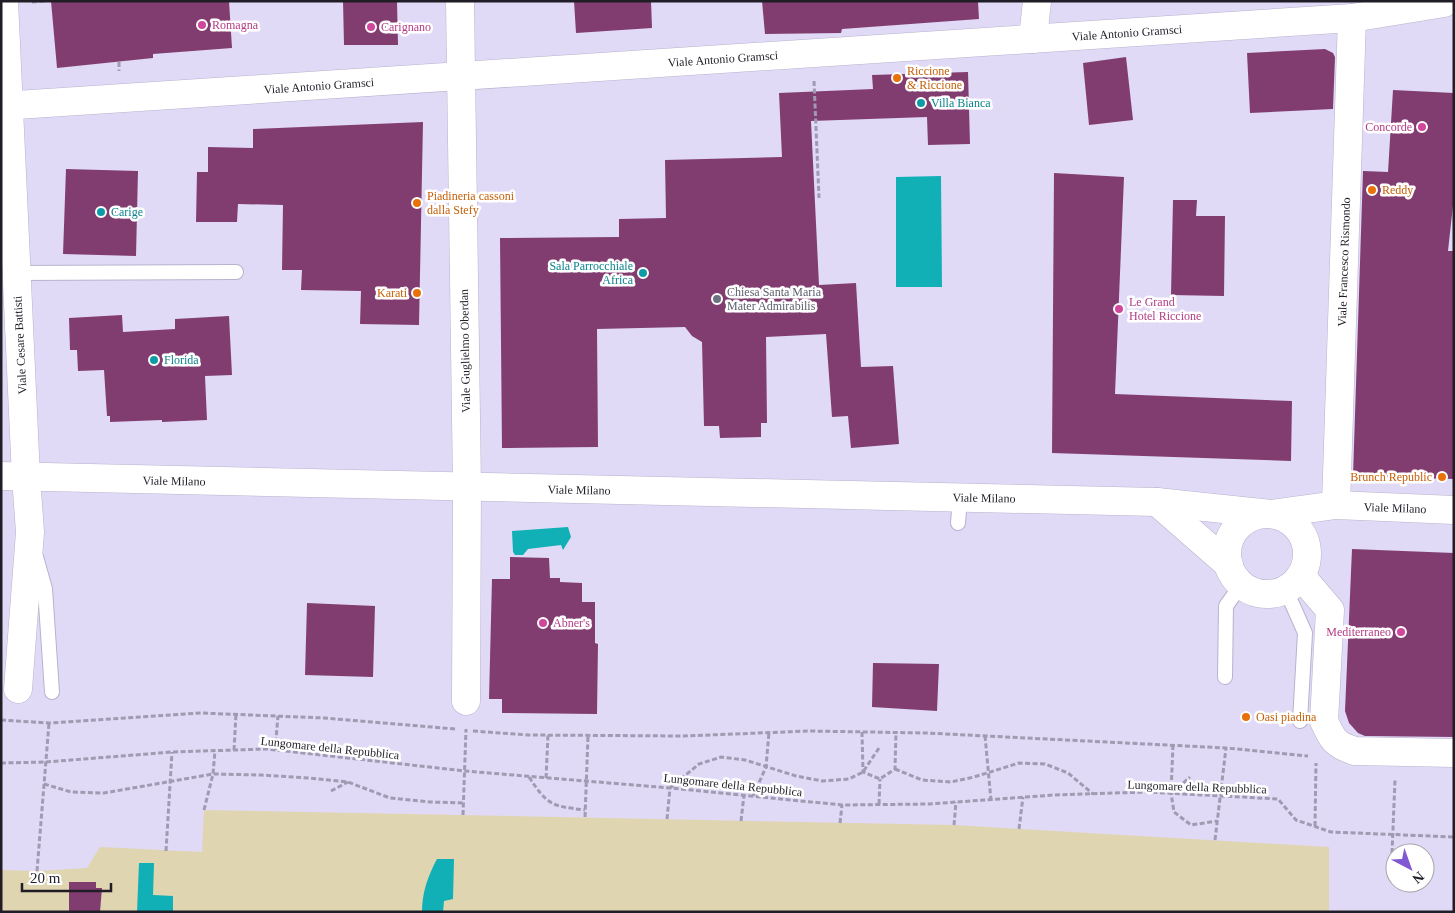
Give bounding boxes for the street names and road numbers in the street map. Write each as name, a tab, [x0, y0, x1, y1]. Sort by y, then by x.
street label: Viale Antonio Gramsci	[1071, 22, 1183, 44]
street label: Viale Antonio Gramsci	[667, 48, 779, 70]
street label: Viale Antonio Gramsci	[263, 75, 375, 97]
street label: Viale Francesco Rismondo	[1335, 197, 1353, 327]
street label: Viale Guglielmo Oberdan	[457, 289, 473, 413]
street label: Viale Cesare Battisti	[10, 295, 30, 395]
street label: Viale Milano	[142, 473, 206, 489]
street label: Viale Milano	[547, 482, 611, 498]
street label: Viale Milano	[952, 490, 1016, 506]
street label: Viale Milano	[1363, 500, 1427, 516]
street label: Lungomare della Repubblica	[260, 734, 401, 762]
street label: Lungomare della Repubblica	[663, 771, 804, 799]
street label: Lungomare della Repubblica	[1127, 778, 1268, 796]

